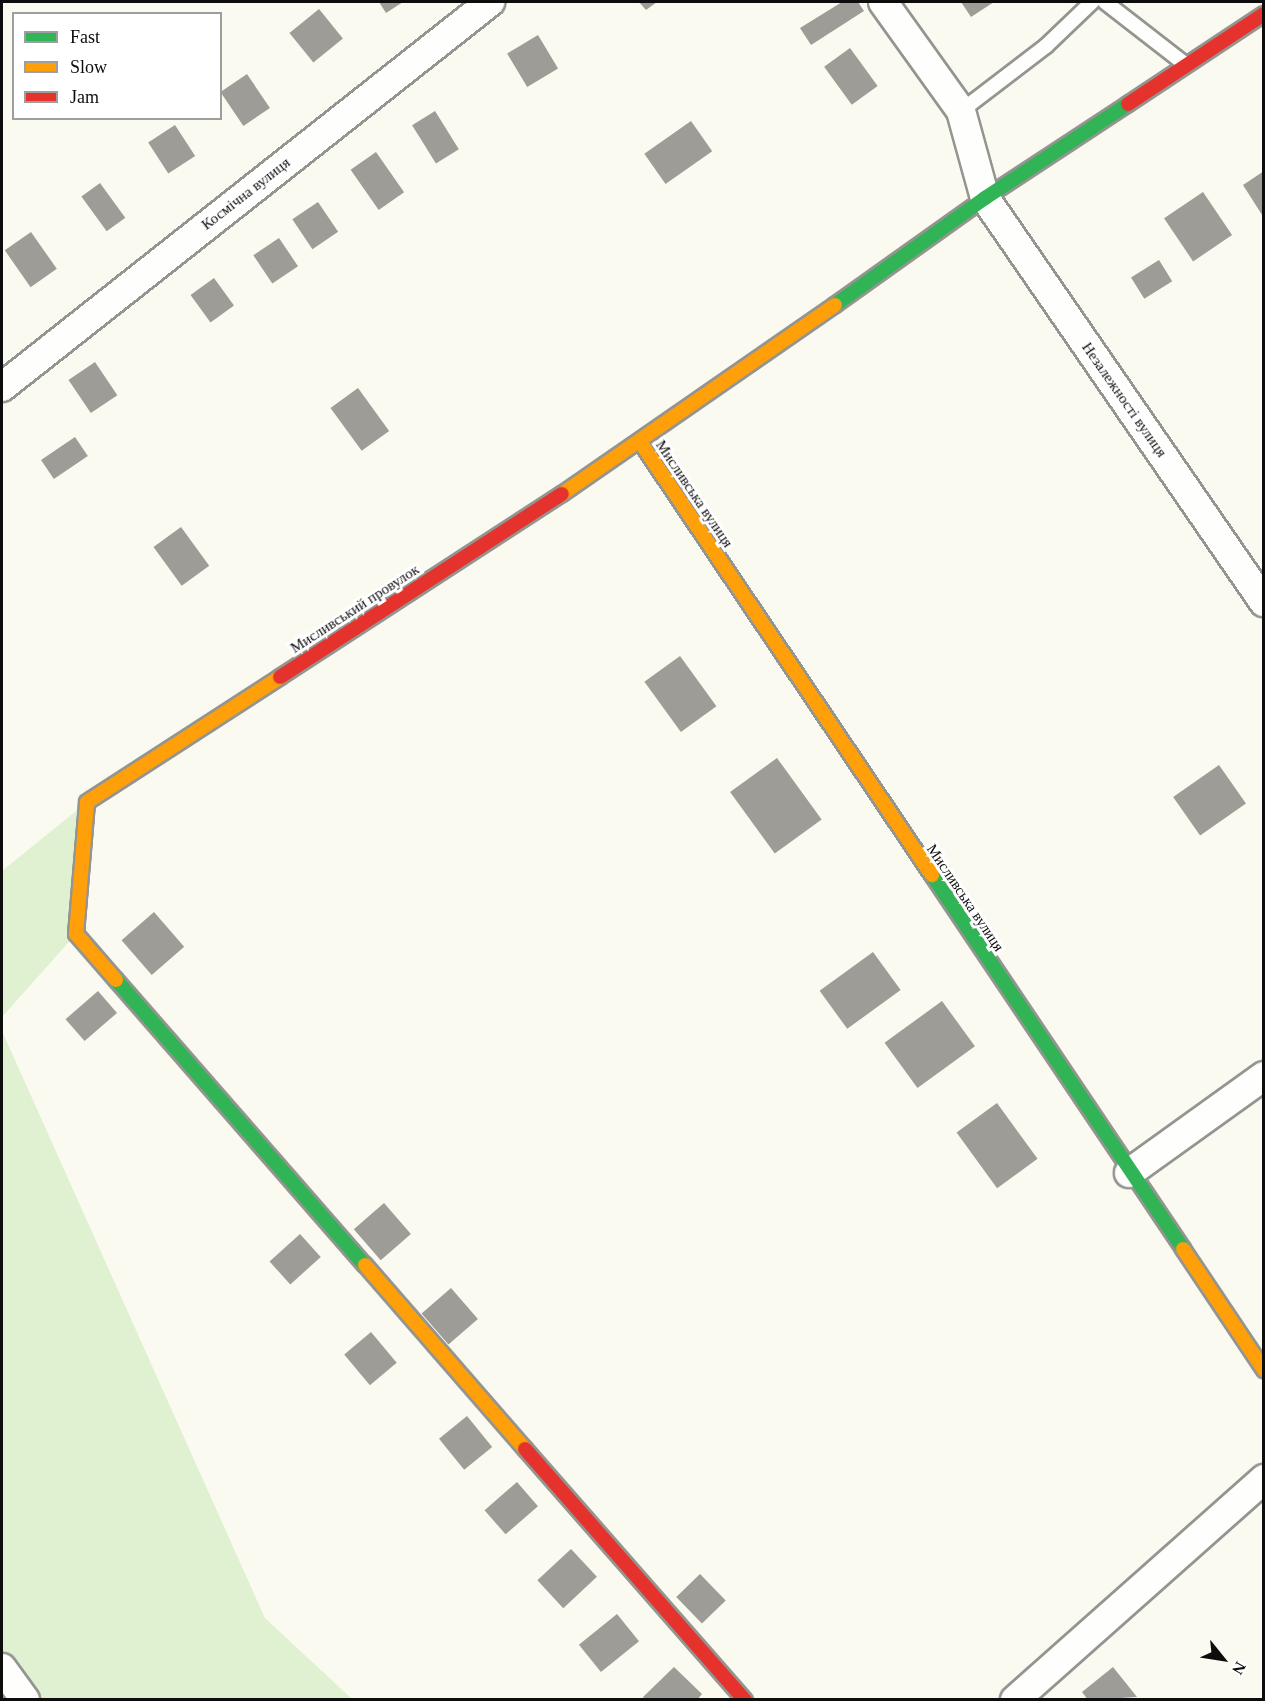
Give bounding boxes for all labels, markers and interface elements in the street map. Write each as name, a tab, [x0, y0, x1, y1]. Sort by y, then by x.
legend	[12, 12, 222, 120]
text: Fast	[70, 27, 100, 47]
text: Slow	[70, 57, 107, 77]
text: Jam	[70, 87, 99, 107]
street label: Космічна вулиця	[198, 154, 294, 234]
street label: Незалежності вулиця	[1078, 339, 1170, 461]
street label: Мисливська вулиця	[651, 437, 737, 551]
street label: Мисливський провулок	[287, 561, 423, 657]
street label: Мисливська вулиця	[922, 841, 1008, 955]
north arrow	[1193, 1629, 1253, 1689]
text: N	[1229, 1659, 1249, 1678]

